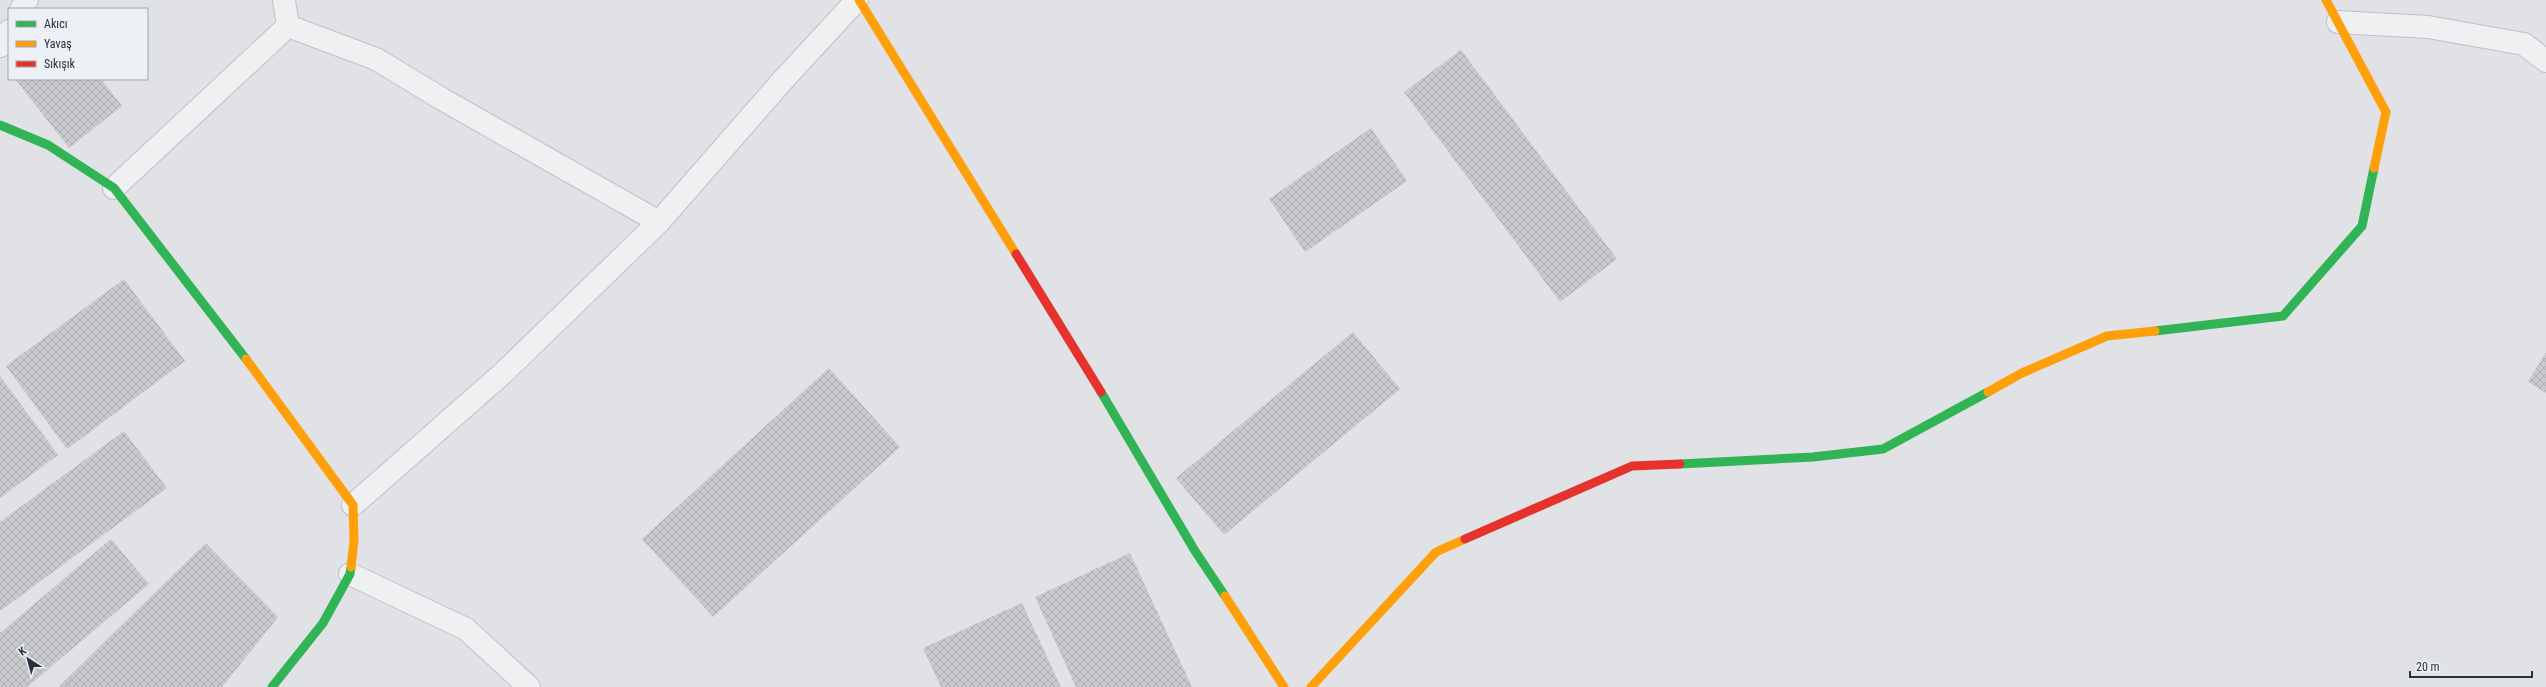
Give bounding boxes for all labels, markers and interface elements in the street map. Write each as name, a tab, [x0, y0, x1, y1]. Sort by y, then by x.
legend	[8, 8, 148, 80]
text: Akıcı	[44, 17, 68, 31]
text: Yavaş	[44, 37, 72, 51]
text: Sıkışık	[44, 57, 76, 71]
north arrow	[8, 639, 48, 679]
text: K	[16, 644, 29, 658]
scale bar	[2410, 653, 2532, 679]
text: 20 m	[2416, 660, 2440, 674]

